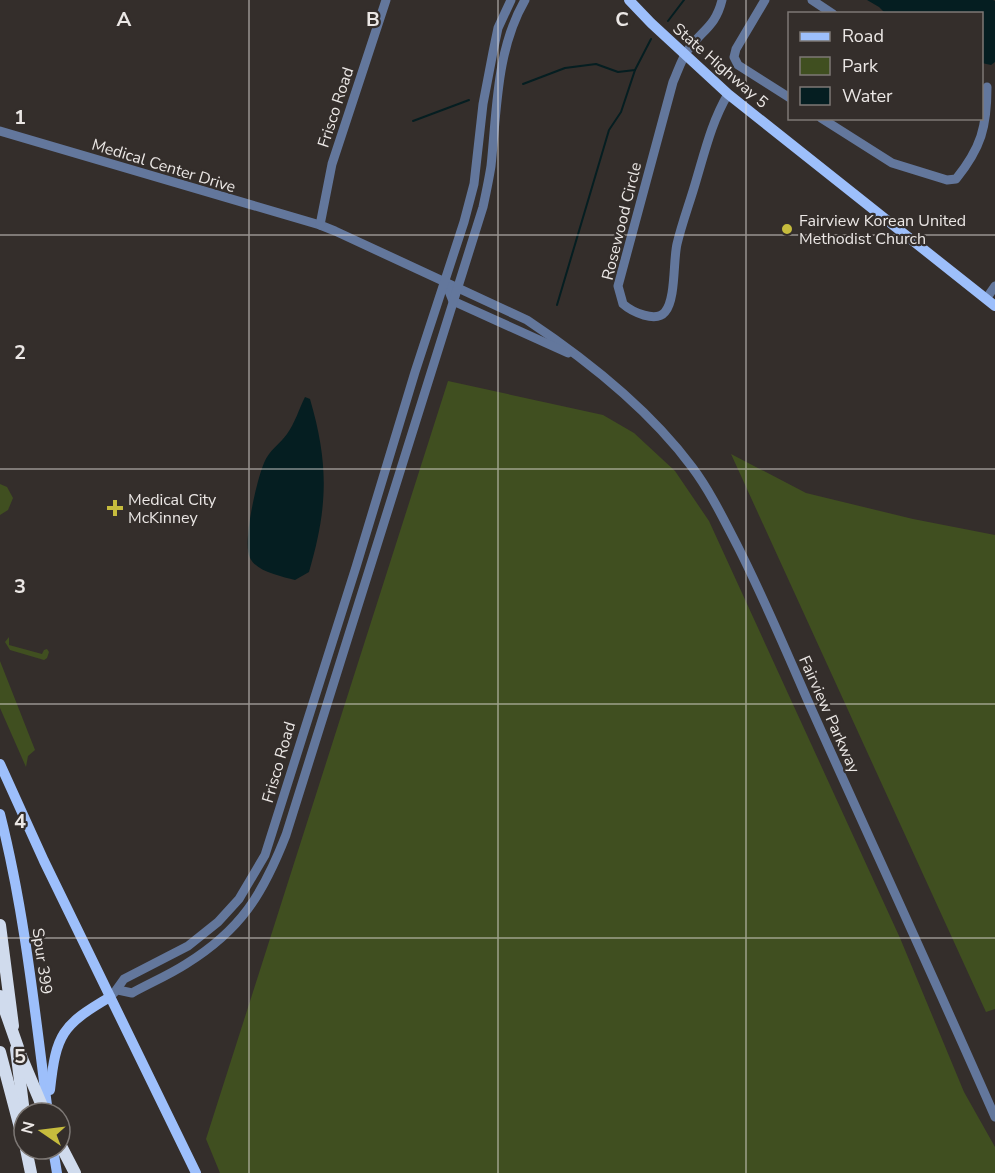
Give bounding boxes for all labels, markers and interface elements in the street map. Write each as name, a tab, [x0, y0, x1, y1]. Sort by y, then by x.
text: A	[117, 6, 132, 33]
text: B	[366, 6, 380, 33]
text: C	[615, 6, 629, 33]
legend	[788, 12, 983, 120]
street label: State Highway 5	[668, 18, 773, 113]
text: Road	[842, 24, 884, 48]
text: Park	[842, 54, 879, 78]
street label: Frisco Road	[313, 64, 359, 150]
text: Water	[842, 84, 893, 108]
text: 1	[14, 104, 26, 131]
street label: Medical Center Drive	[89, 134, 238, 198]
street label: Rosewood Circle	[597, 160, 647, 282]
place label: Fairview Korean United Methodist Church	[799, 210, 966, 250]
marker: Fairview Korean United Methodist Church	[780, 222, 794, 236]
text: 2	[14, 339, 26, 366]
place label: Medical City McKinney	[128, 489, 217, 529]
marker: Medical City McKinney	[106, 499, 124, 517]
text: 3	[14, 573, 26, 600]
street label: Fairview Parkway	[793, 652, 865, 777]
street label: Frisco Road	[257, 719, 301, 805]
text: 4	[14, 808, 26, 835]
street label: Spur 399	[26, 927, 58, 996]
text: 5	[14, 1043, 26, 1070]
north arrow	[12, 1101, 72, 1161]
text: N	[16, 1119, 41, 1136]

